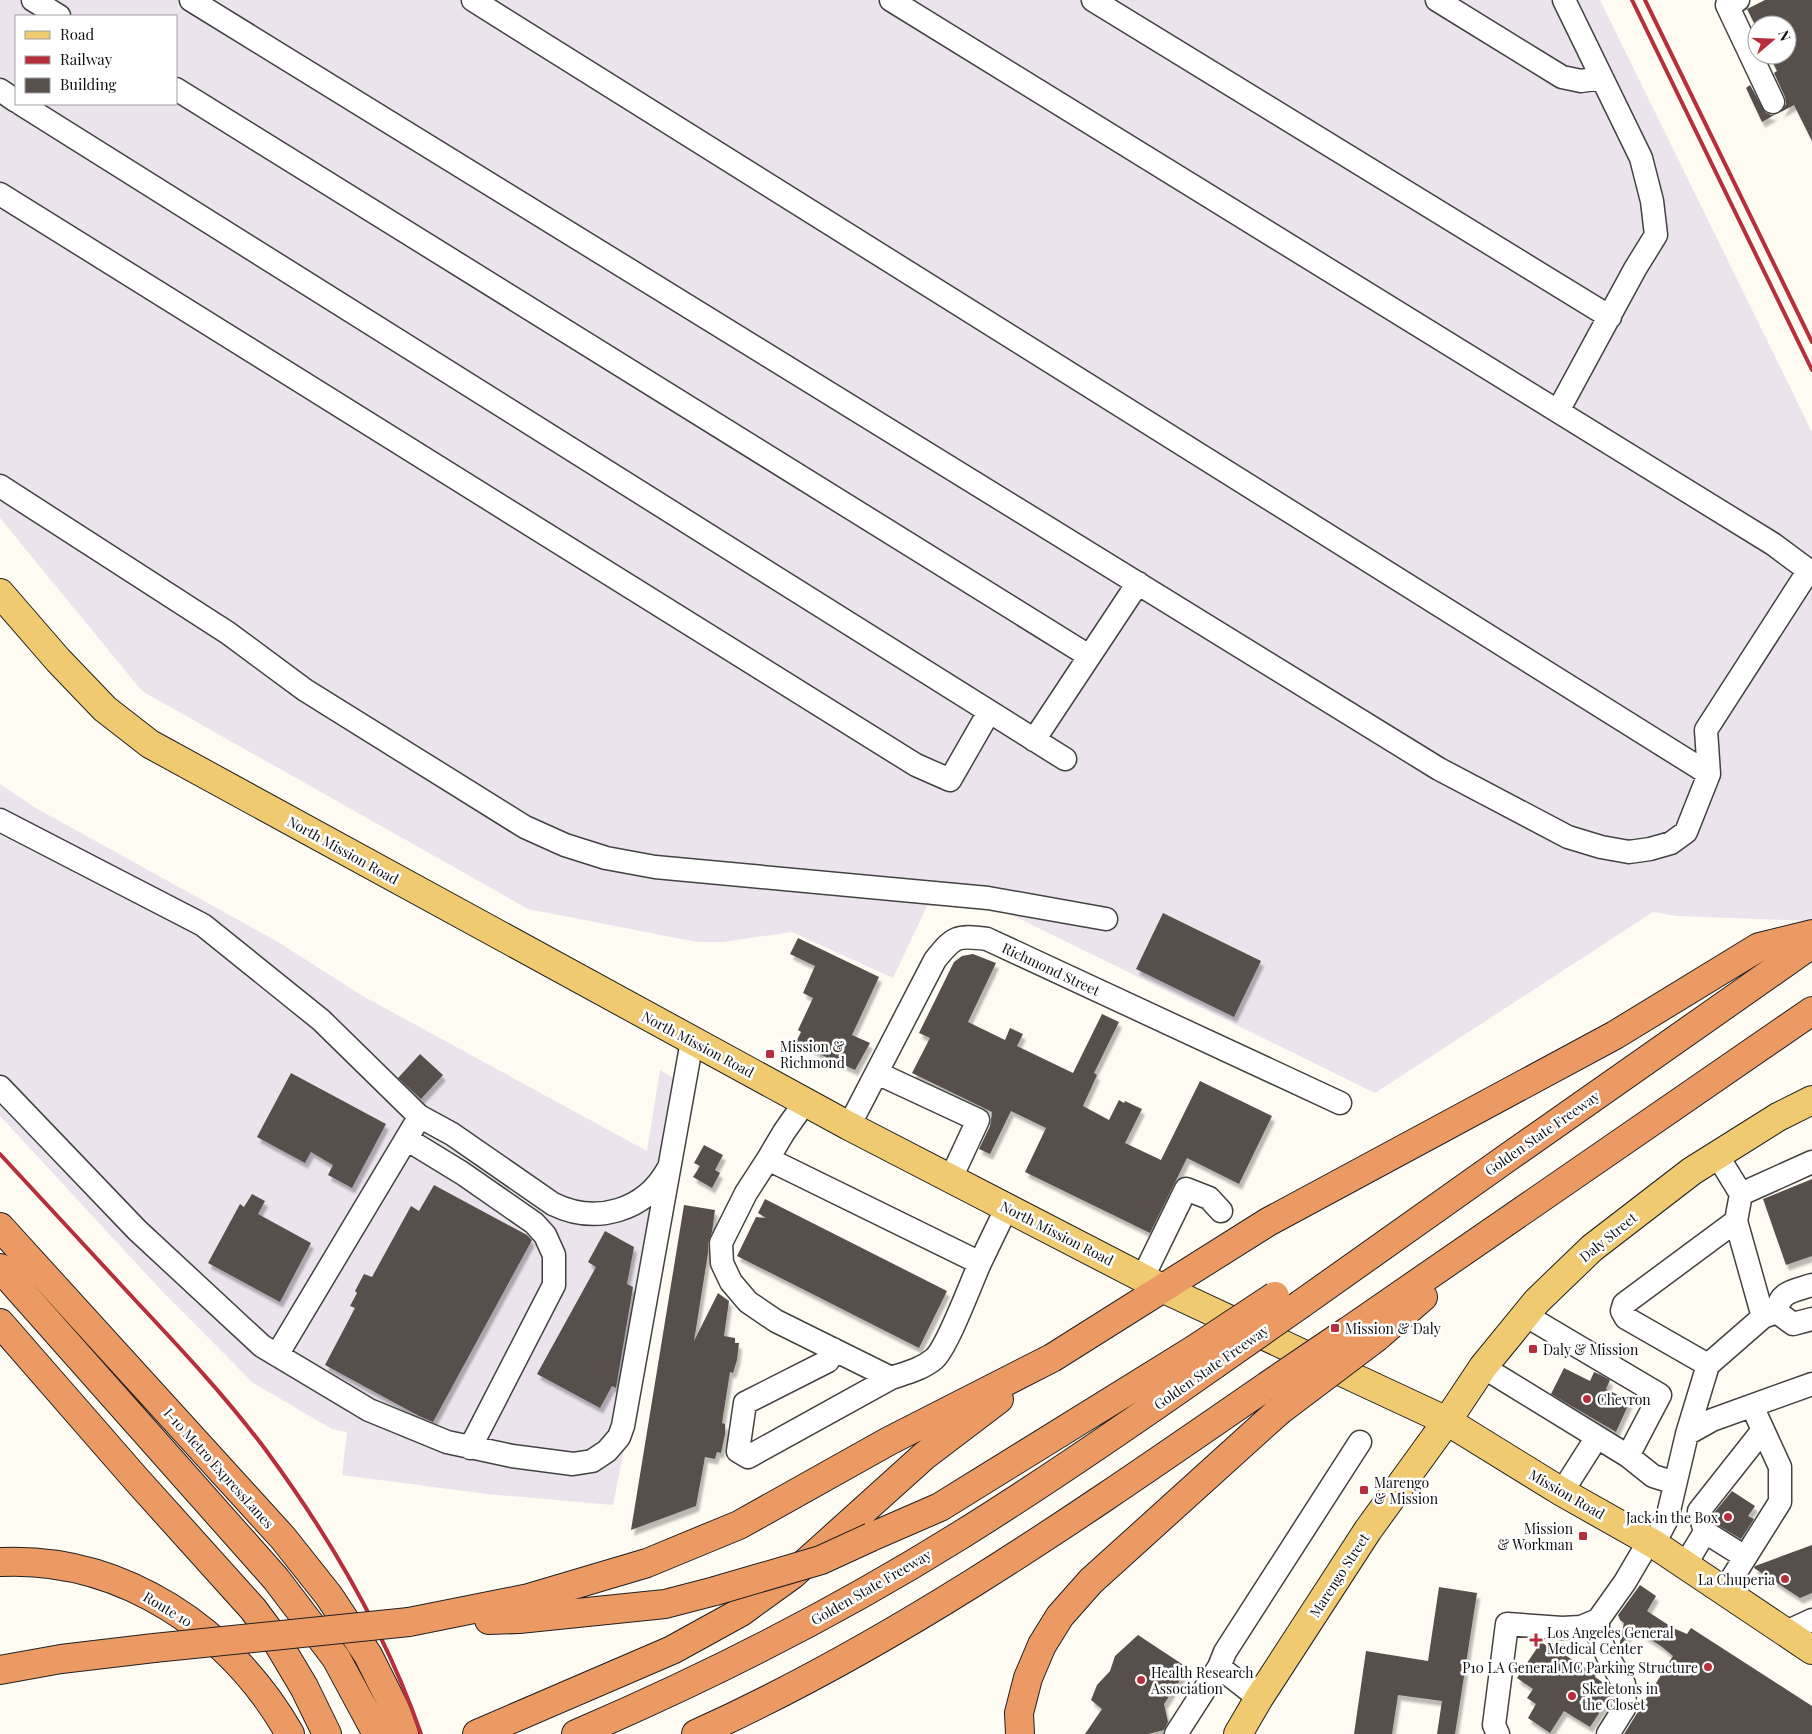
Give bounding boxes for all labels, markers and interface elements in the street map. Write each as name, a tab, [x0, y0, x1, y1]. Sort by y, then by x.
legend	[15, 15, 178, 105]
north arrow	[1747, 15, 1797, 65]
text: Road	[60, 24, 94, 44]
text: N	[1774, 28, 1795, 43]
text: Railway	[60, 49, 113, 69]
text: Building	[60, 74, 117, 94]
street label: North Mission Road	[284, 812, 402, 888]
street label: Richmond Street	[999, 938, 1104, 1000]
street label: North Mission Road	[639, 1006, 757, 1082]
place label: Mission & Richmond	[780, 1037, 845, 1072]
marker: Mission & Richmond	[764, 1048, 776, 1060]
street label: Golden State Freeway	[1481, 1086, 1603, 1180]
street label: North Mission Road	[997, 1196, 1117, 1270]
street label: Daly Street	[1575, 1207, 1642, 1266]
place label: Mission & Daly	[1345, 1319, 1441, 1338]
street label: Golden State Freeway	[1150, 1320, 1272, 1414]
marker: Mission & Daly	[1329, 1322, 1341, 1334]
place label: Daly & Mission	[1543, 1340, 1639, 1359]
marker: Daly & Mission	[1527, 1343, 1539, 1355]
place label: Chevron	[1597, 1390, 1651, 1409]
marker: Chevron	[1581, 1393, 1593, 1405]
street label: I-10 Metro ExpressLanes	[160, 1404, 278, 1532]
street label: Mission Road	[1526, 1465, 1608, 1523]
place label: Marengo & Mission	[1374, 1473, 1439, 1508]
marker: Marengo & Mission	[1358, 1484, 1370, 1496]
place label: Jack in the Box	[1625, 1508, 1719, 1527]
marker: Jack in the Box	[1722, 1511, 1734, 1523]
place label: Mission & Workman	[1497, 1519, 1574, 1554]
street label: Marengo Street	[1305, 1529, 1374, 1621]
marker: Mission & Workman	[1577, 1530, 1589, 1542]
street label: Golden State Freeway	[807, 1545, 935, 1629]
place label: La Chuperia	[1698, 1570, 1775, 1589]
marker: La Chuperia	[1779, 1573, 1791, 1585]
street label: Route 10	[140, 1587, 196, 1631]
place label: Los Angeles General Medical Center	[1547, 1623, 1674, 1658]
marker: Los Angeles General Medical Center	[1529, 1633, 1543, 1647]
place label: P10 LA General MC Parking Structure	[1462, 1658, 1698, 1677]
marker: P10 LA General MC Parking Structure	[1702, 1661, 1714, 1673]
place label: Health Research Association	[1150, 1663, 1254, 1698]
marker: Health Research Association	[1135, 1674, 1147, 1686]
place label: Skeletons in the Closet	[1582, 1679, 1659, 1714]
marker: Skeletons in the Closet	[1566, 1690, 1578, 1702]

